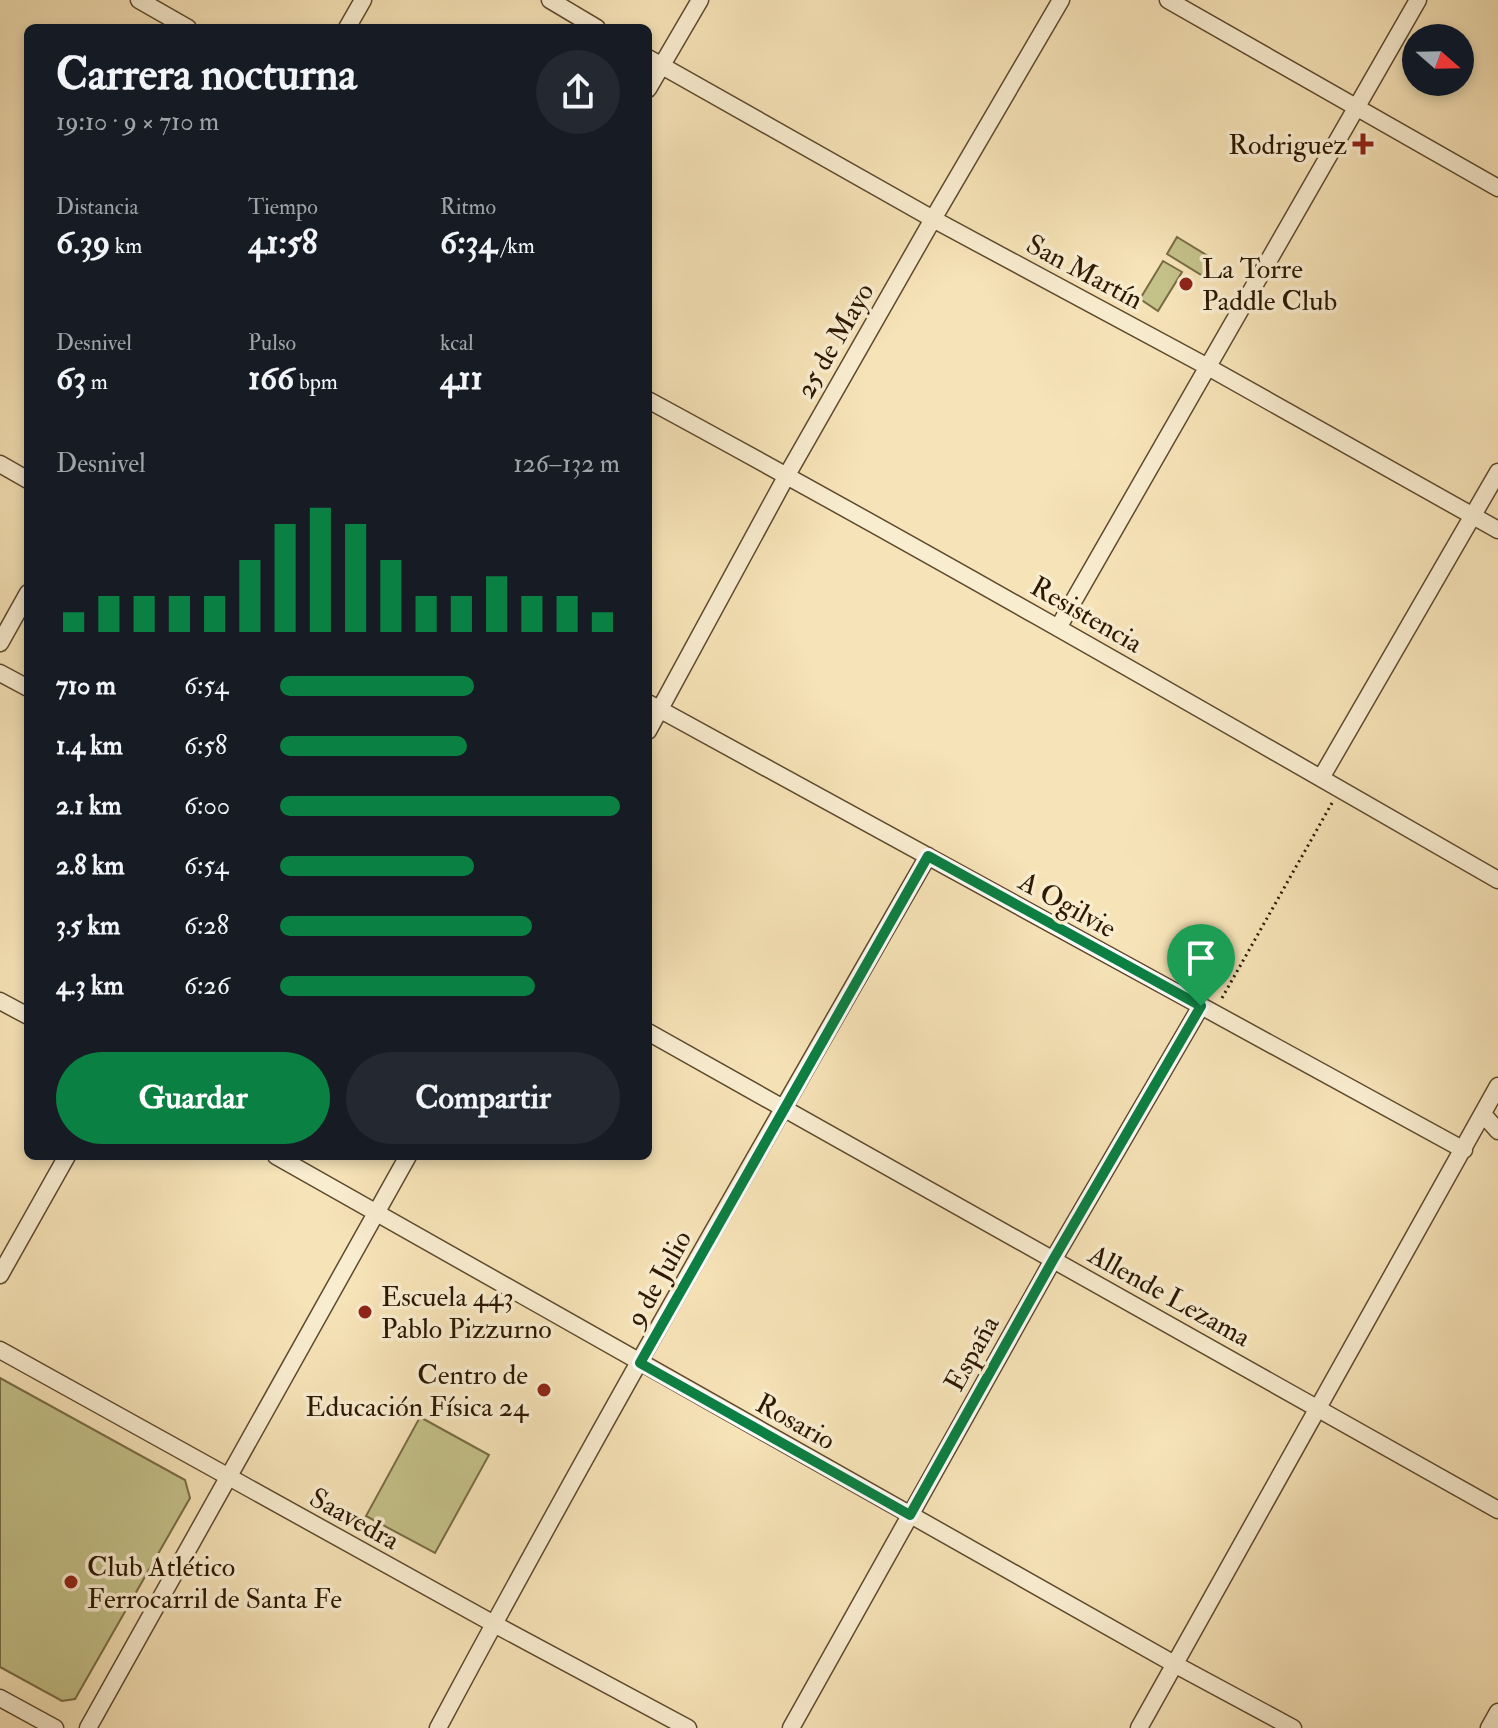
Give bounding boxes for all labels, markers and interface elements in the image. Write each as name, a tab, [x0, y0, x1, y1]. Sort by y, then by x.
north arrow	[1402, 24, 1474, 96]
map controls	[1402, 24, 1474, 96]
text: Carrera nocturna	[56, 48, 357, 103]
button: share	[536, 50, 620, 134]
text: 19:10 · 9 × 710 m	[56, 106, 219, 138]
place label: Rodriguez	[1228, 128, 1347, 163]
marker: Rodriguez	[1354, 135, 1372, 153]
text: Distancia	[56, 193, 139, 221]
text: Tiempo	[248, 193, 318, 221]
text: Ritmo	[440, 193, 496, 221]
text: 6.39	[56, 221, 110, 264]
text: 41:58	[248, 221, 318, 264]
text: 6:34	[440, 221, 497, 264]
street label: San Martín	[1020, 227, 1149, 318]
text: km	[110, 232, 142, 260]
text: /km	[497, 232, 535, 260]
place label: La Torre Paddle Club	[1202, 252, 1337, 319]
marker: La Torre Paddle Club	[1177, 275, 1195, 293]
street label: 25 de Mayo	[788, 277, 882, 405]
text: Desnivel	[56, 329, 132, 357]
text: Pulso	[248, 329, 296, 357]
text: kcal	[440, 329, 474, 357]
text: 63	[56, 357, 86, 400]
text: 166	[248, 357, 294, 400]
text: 411	[440, 357, 483, 400]
text: m	[86, 368, 108, 396]
text: bpm	[294, 368, 338, 396]
text: Desnivel	[56, 448, 146, 480]
text: 126–132 m	[513, 448, 620, 480]
street label: Resistencia	[1024, 569, 1149, 662]
text: 710 m	[56, 670, 116, 702]
text: 6:54	[184, 670, 228, 702]
text: 1.4 km	[56, 730, 123, 762]
text: 6:58	[184, 730, 227, 762]
text: 2.1 km	[56, 790, 122, 822]
text: 6:00	[184, 790, 230, 822]
text: 2.8 km	[56, 850, 124, 882]
text: 6:54	[184, 850, 228, 882]
street label: A Ogilvie	[1012, 864, 1122, 946]
text: 3.5 km	[56, 910, 120, 942]
text: 6:28	[184, 910, 229, 942]
pin	[1167, 924, 1235, 1006]
icon: arrive	[1179, 936, 1223, 980]
text: 4.3 km	[56, 970, 124, 1002]
text: 6:26	[184, 970, 230, 1002]
button: Guardar	[56, 1052, 330, 1144]
button: Compartir	[346, 1052, 620, 1144]
street label: 9 de Julio	[618, 1224, 700, 1335]
street label: Allende Lezama	[1081, 1237, 1257, 1355]
place label: Escuela 443 Pablo Pizzurno	[381, 1280, 552, 1347]
marker: Escuela 443 Pablo Pizzurno	[356, 1303, 374, 1321]
street label: España	[937, 1309, 1008, 1398]
place label: Centro de Educación Física 24	[305, 1358, 530, 1425]
marker: Centro de Educación Física 24	[535, 1381, 553, 1399]
street label: Rosario	[749, 1386, 841, 1458]
street label: Saavedra	[303, 1480, 406, 1558]
place label: Club Atlético Ferrocarril de Santa Fe	[87, 1550, 342, 1617]
marker: Club Atlético Ferrocarril de Santa Fe	[62, 1573, 80, 1591]

